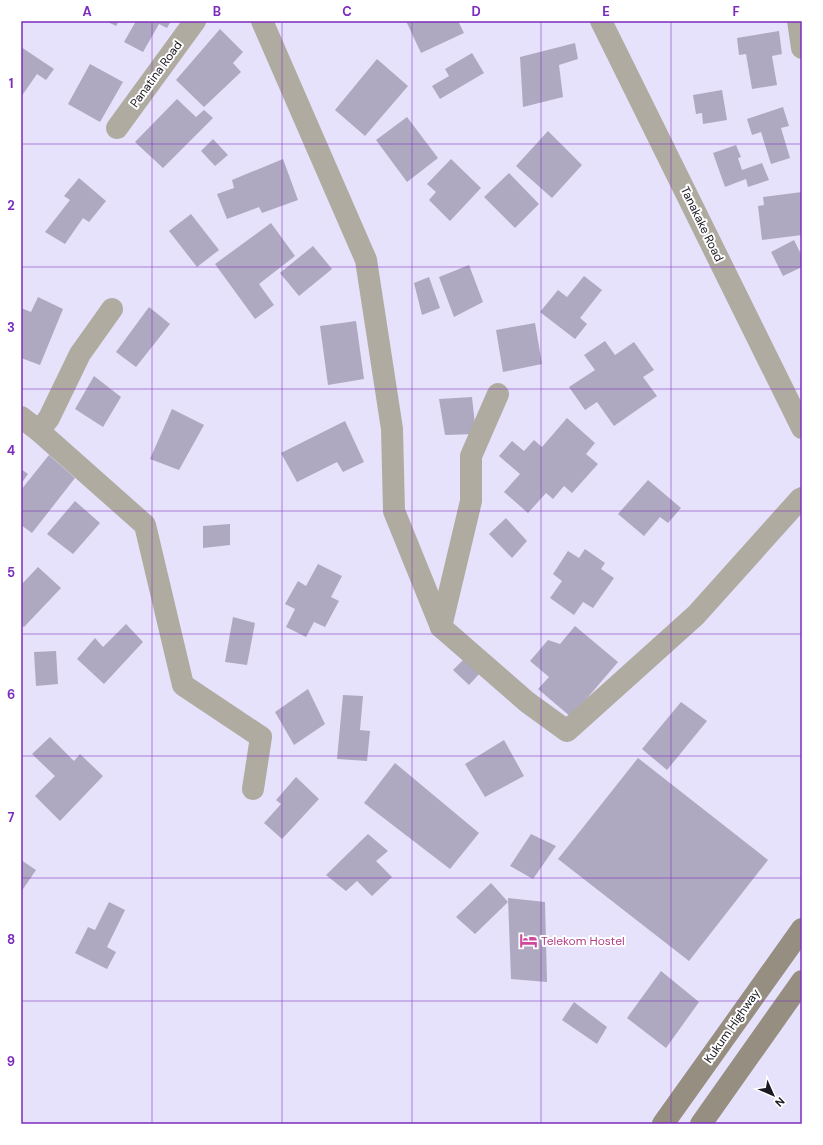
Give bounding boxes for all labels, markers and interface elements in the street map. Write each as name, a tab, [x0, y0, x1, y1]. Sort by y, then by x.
text: A	[82, 3, 92, 20]
text: B	[213, 3, 221, 20]
text: C	[342, 3, 352, 20]
text: D	[471, 3, 481, 20]
text: E	[602, 3, 610, 20]
text: F	[732, 3, 740, 20]
street label: Panatina Road	[126, 38, 186, 110]
text: 1	[9, 75, 13, 92]
street label: Tanakake Road	[677, 184, 727, 264]
text: 2	[7, 197, 15, 214]
text: 3	[7, 319, 15, 336]
text: 4	[7, 442, 15, 459]
text: 5	[7, 564, 15, 581]
text: 6	[7, 686, 15, 703]
text: 7	[8, 809, 15, 826]
text: 8	[7, 931, 15, 948]
hotel icon: Telekom Hostel	[518, 931, 538, 951]
place label: Telekom Hostel	[541, 933, 625, 949]
street label: Kukum Highway	[700, 985, 764, 1066]
text: 9	[7, 1053, 15, 1070]
north arrow	[753, 1075, 793, 1115]
text: N	[772, 1094, 788, 1110]

